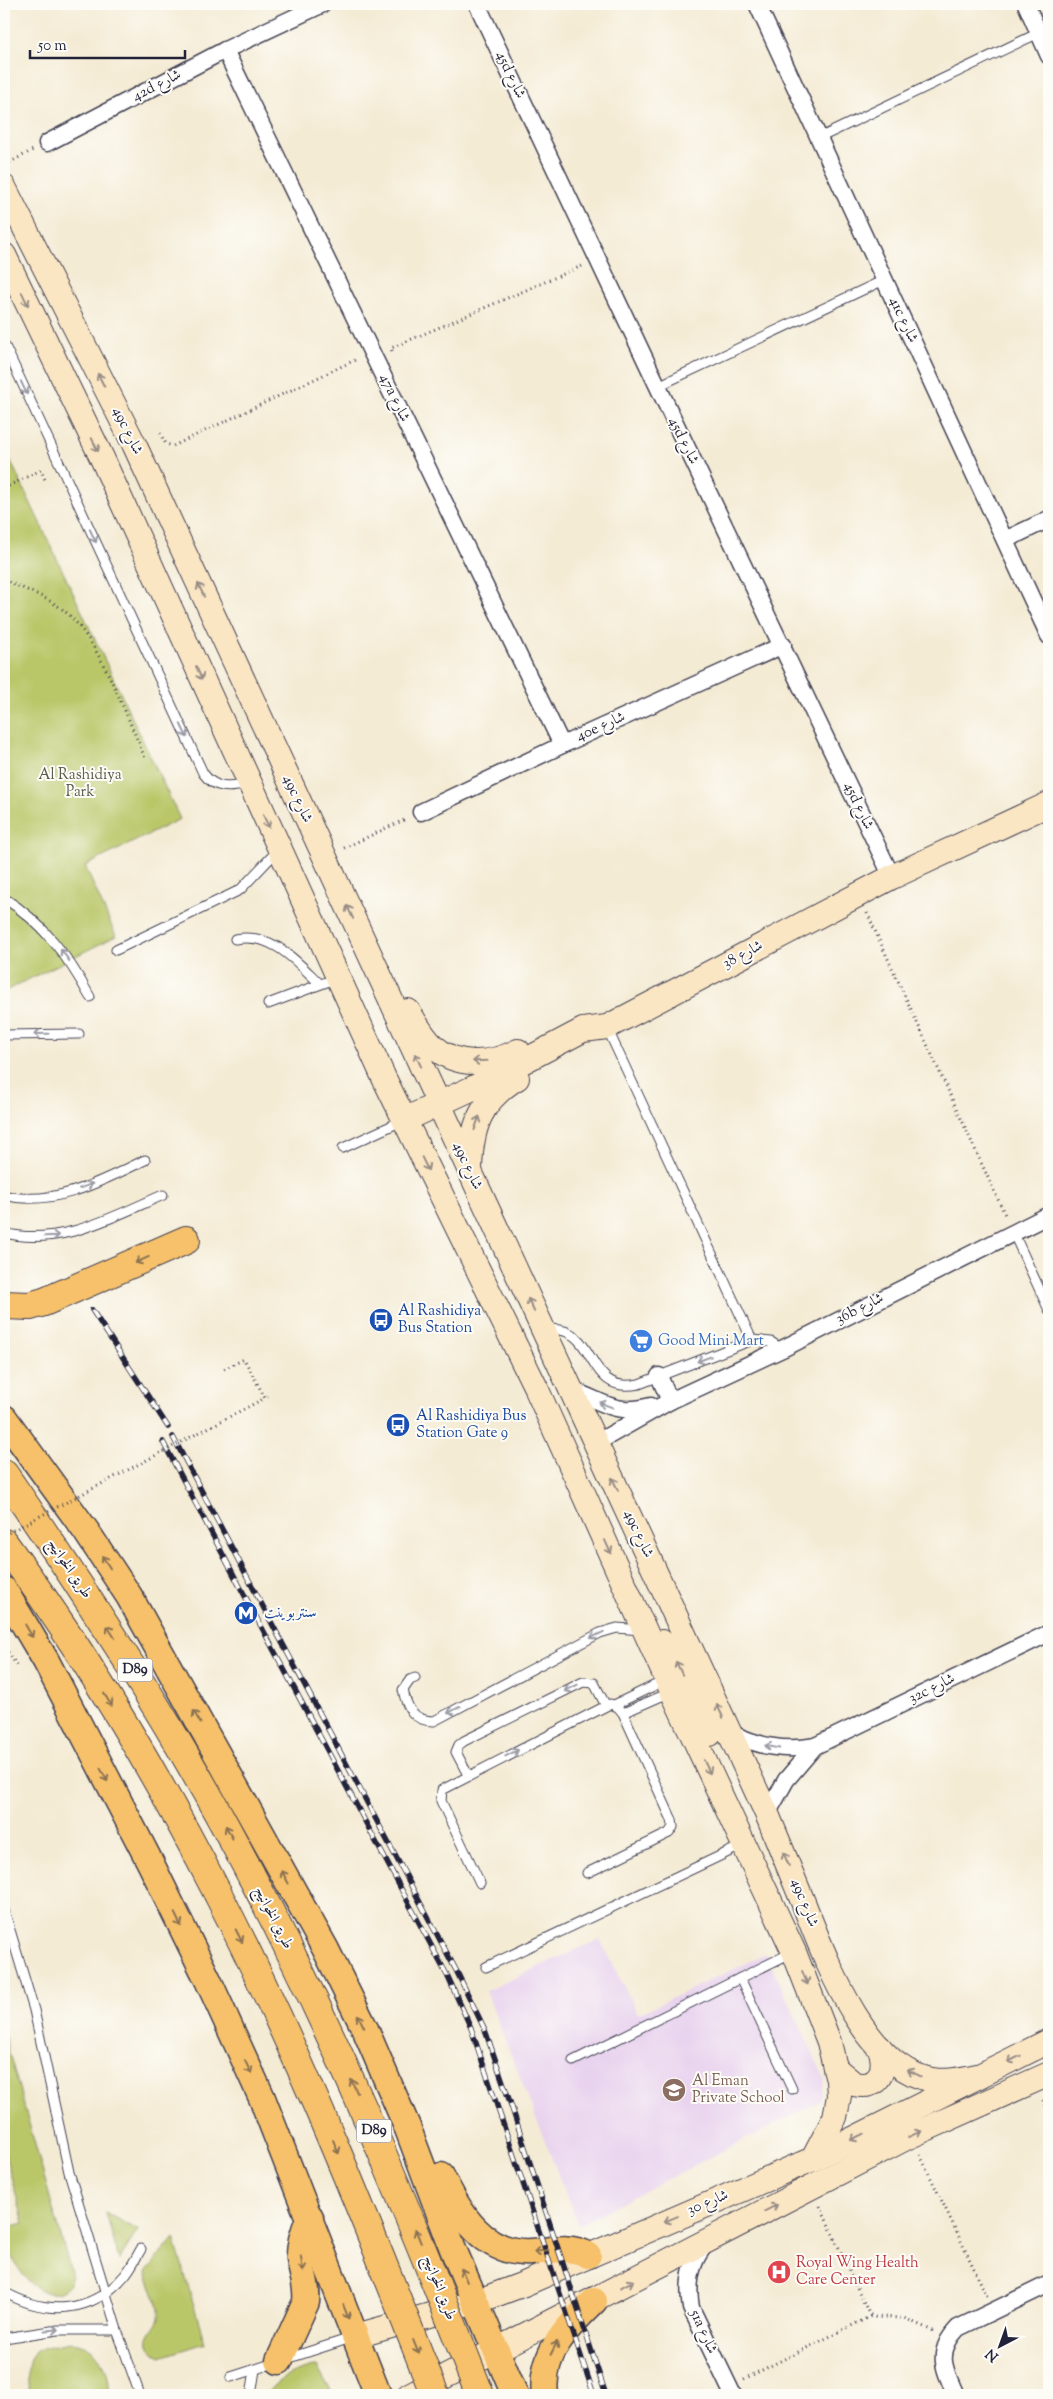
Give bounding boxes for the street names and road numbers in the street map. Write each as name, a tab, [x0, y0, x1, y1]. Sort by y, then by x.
street label: 45d شارع	[489, 48, 530, 103]
street label: 42d شارع	[129, 65, 186, 108]
street label: 41c شارع	[882, 294, 923, 347]
street label: 47a شارع	[372, 370, 415, 426]
street label: 49c شارع	[106, 404, 148, 459]
street label: 45d شارع	[662, 414, 703, 469]
street label: 40e شارع	[573, 707, 629, 748]
street label: 49c شارع	[276, 772, 317, 827]
street label: 45d شارع	[837, 779, 878, 834]
street label: شارع 38	[719, 936, 767, 975]
street label: 49c شارع	[446, 1139, 487, 1194]
street label: 36b شارع	[832, 1288, 888, 1331]
street label: 49c شارع	[617, 1507, 658, 1562]
street label: طريق الخوانيج	[40, 1535, 97, 1604]
road number: D89	[118, 1658, 152, 1682]
street label: 32c شارع	[905, 1669, 959, 1710]
street label: 49c شارع	[784, 1876, 823, 1931]
street label: طريق الخوانيج	[246, 1883, 298, 1954]
road number: D89	[356, 2120, 392, 2142]
street label: شارع 30	[684, 2185, 732, 2222]
street label: طريق الخوانيج	[415, 2252, 461, 2324]
street label: 51a شارع	[683, 2306, 722, 2358]

